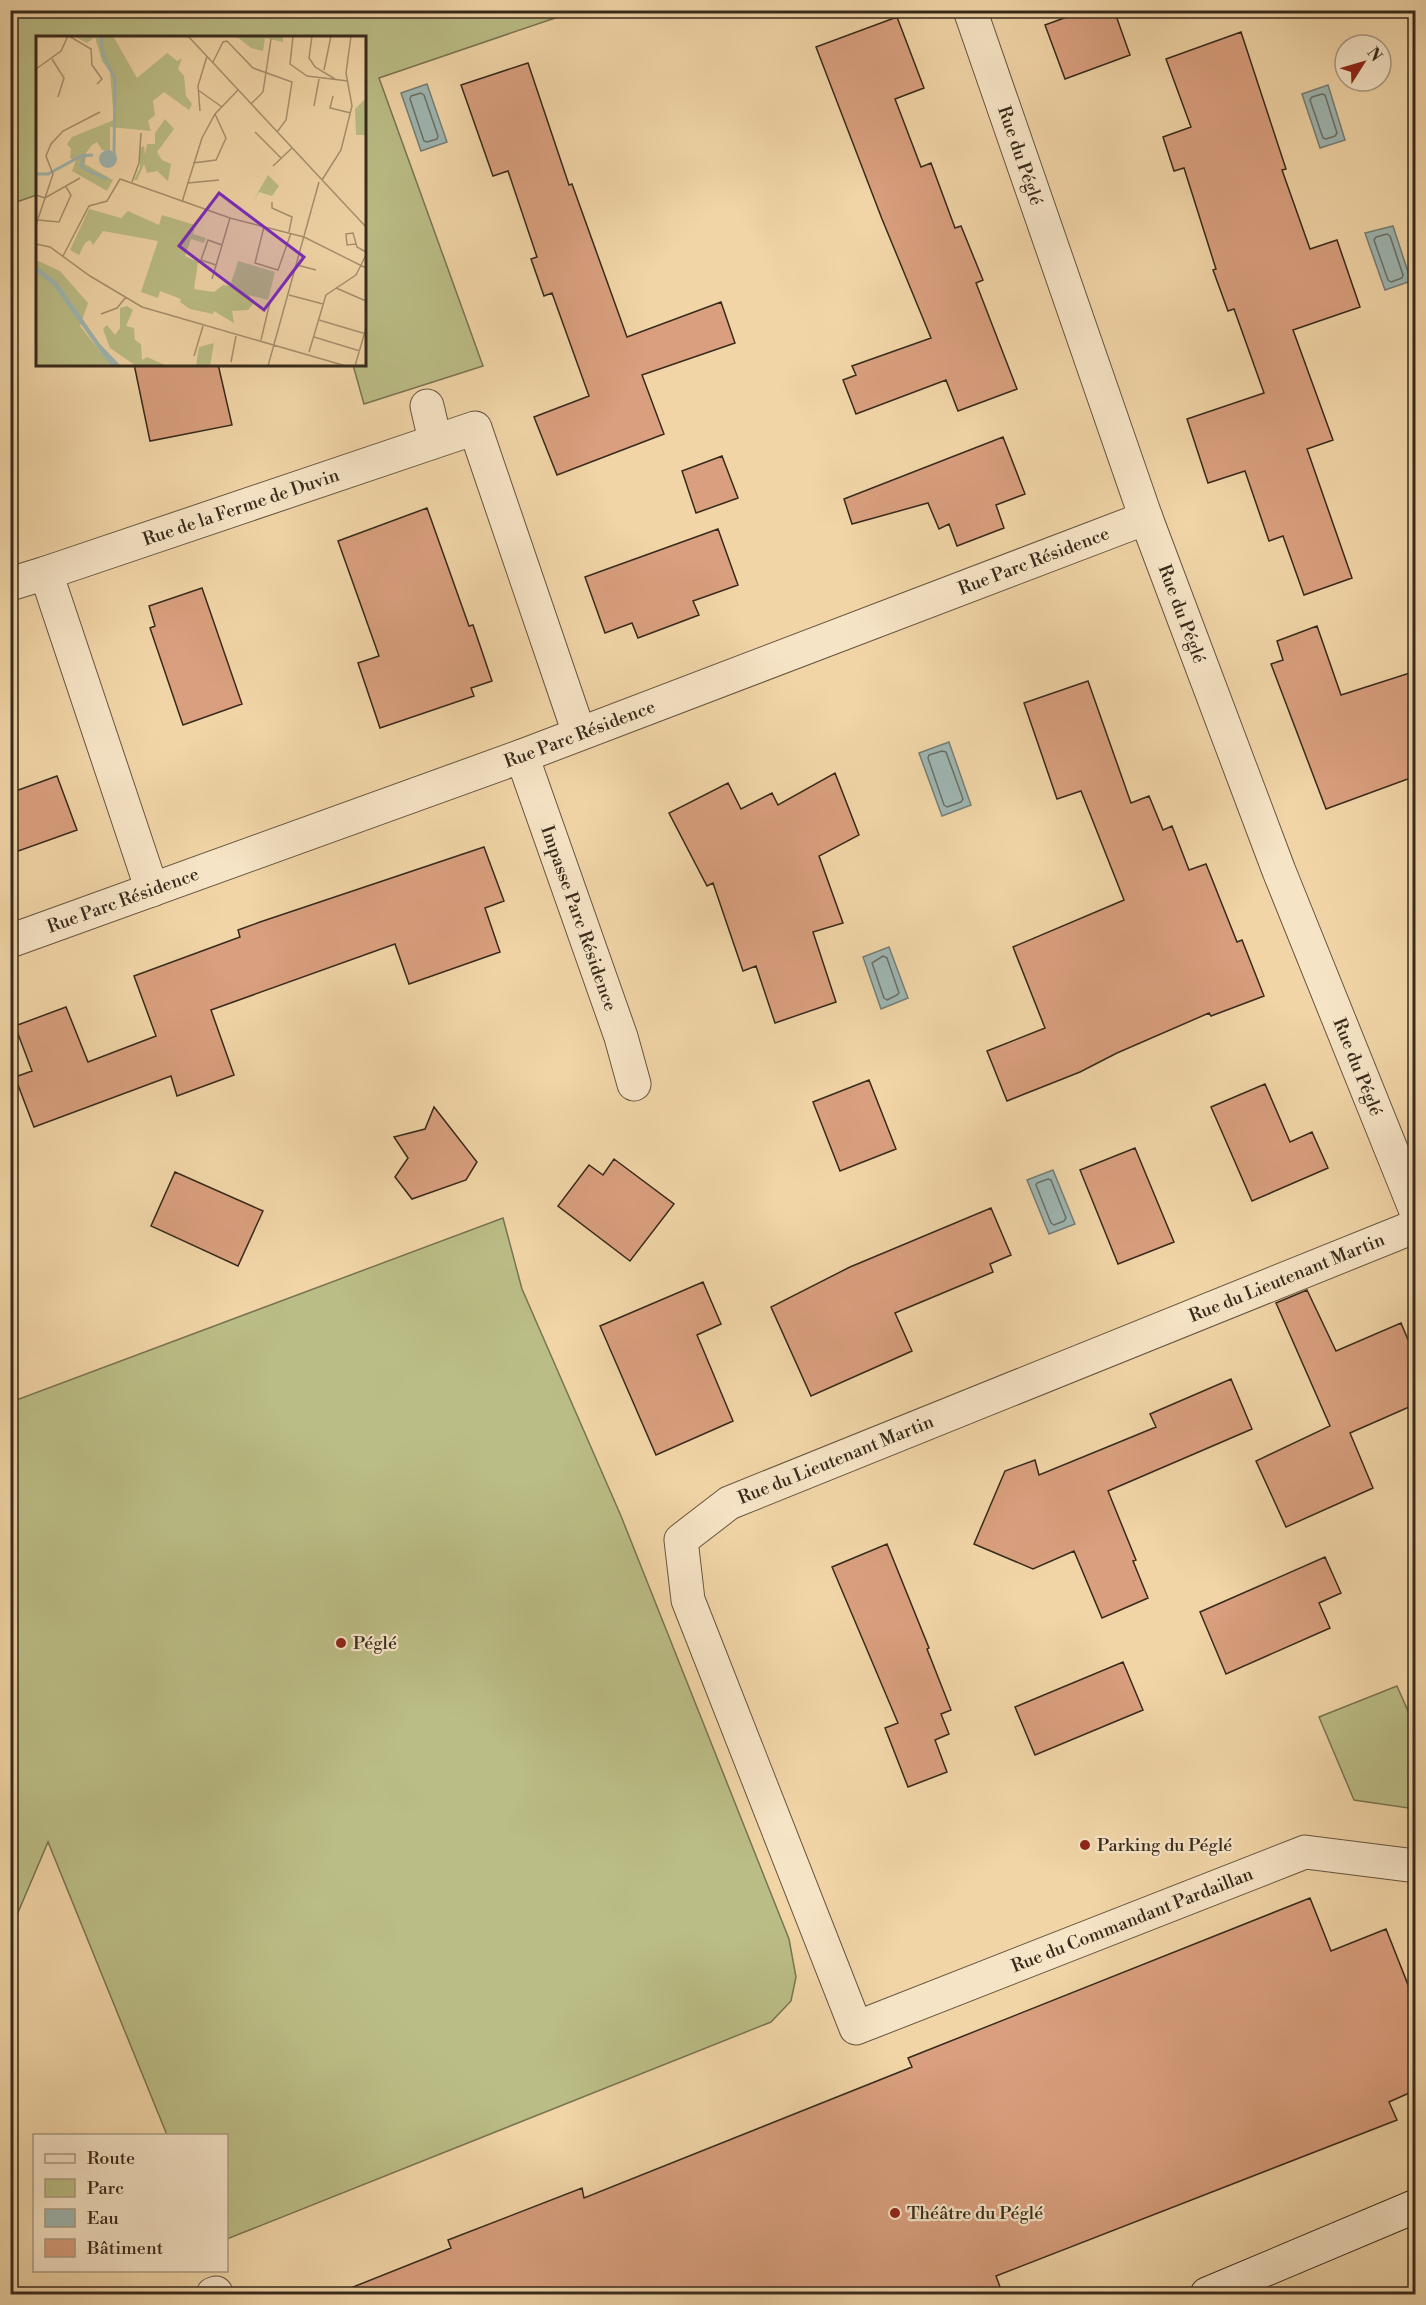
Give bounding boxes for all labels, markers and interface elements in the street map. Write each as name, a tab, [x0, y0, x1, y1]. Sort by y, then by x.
north arrow	[1333, 33, 1393, 93]
inset map	[36, 36, 366, 366]
text: N	[1362, 44, 1386, 66]
street label: Rue du Péglé	[993, 103, 1048, 208]
street label: Rue de la Ferme de Duvin	[140, 463, 342, 551]
street label: Rue Parc Résidence	[955, 522, 1112, 600]
street label: Rue du Péglé	[1153, 561, 1211, 666]
street label: Rue Parc Résidence	[501, 695, 658, 773]
street label: Impasse Parc Résidence	[536, 822, 622, 1014]
street label: Rue Parc Résidence	[44, 862, 202, 938]
street label: Rue du Péglé	[1328, 1014, 1388, 1119]
street label: Rue du Lieutenant Martin	[1186, 1228, 1389, 1328]
street label: Rue du Lieutenant Martin	[735, 1410, 938, 1510]
place label: Péglé	[353, 1632, 397, 1655]
marker: Péglé	[334, 1636, 348, 1650]
place label: Parking du Péglé	[1097, 1834, 1232, 1857]
marker: Parking du Péglé	[1078, 1838, 1092, 1852]
street label: Rue du Commandant Pardaillan	[1008, 1862, 1256, 1978]
legend	[33, 2134, 228, 2272]
text: Route	[87, 2147, 135, 2170]
text: Parc	[87, 2177, 124, 2200]
place label: Théâtre du Péglé	[907, 2202, 1043, 2225]
marker: Théâtre du Péglé	[888, 2206, 902, 2220]
text: Eau	[87, 2207, 120, 2230]
text: Bâtiment	[86, 2237, 164, 2260]

